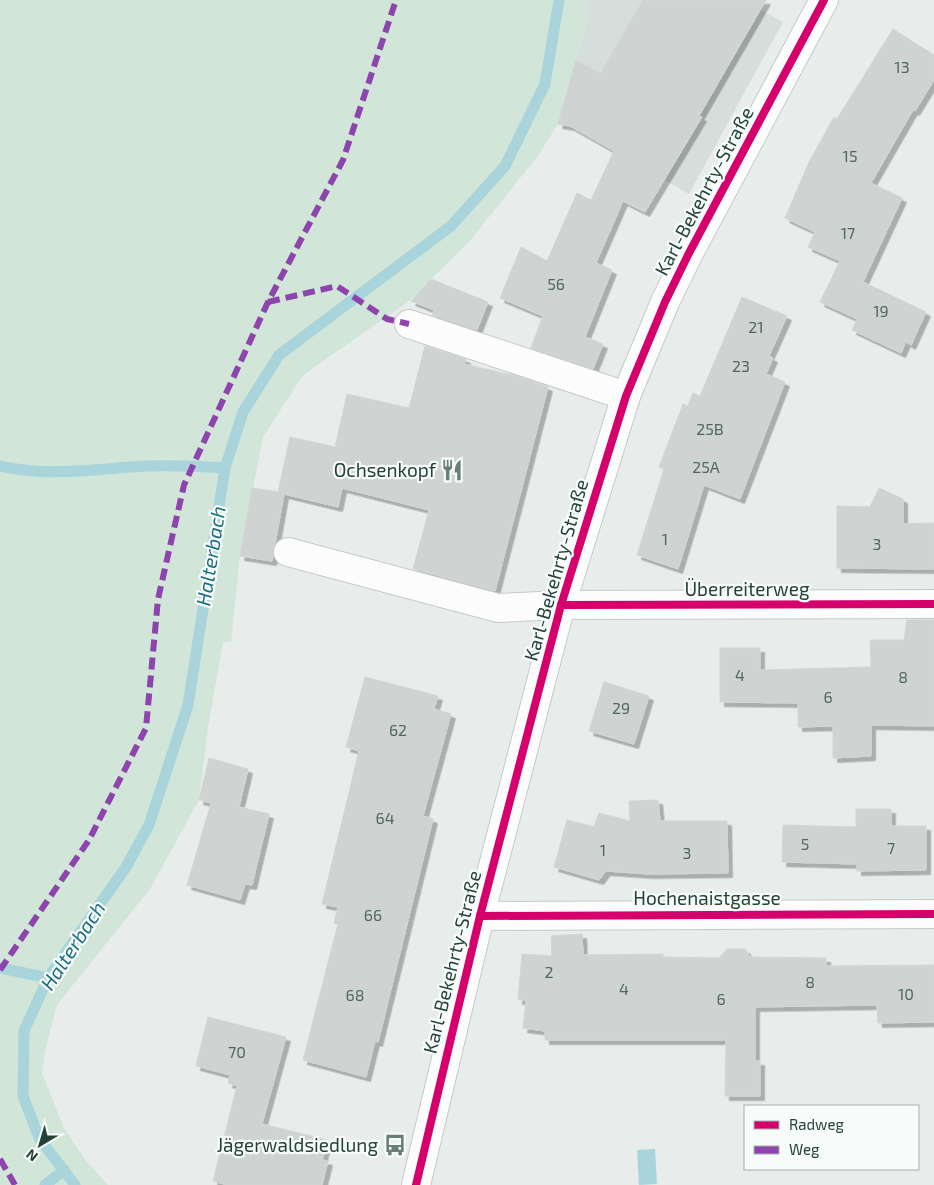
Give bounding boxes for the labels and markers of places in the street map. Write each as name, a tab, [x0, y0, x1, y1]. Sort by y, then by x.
restaurant icon: Ochsenkopf	[439, 457, 465, 483]
place label: Ochsenkopf	[334, 458, 437, 481]
bus stop icon: Jägerwaldsiedlung	[382, 1132, 408, 1158]
place label: Jägerwaldsiedlung	[217, 1133, 378, 1156]

